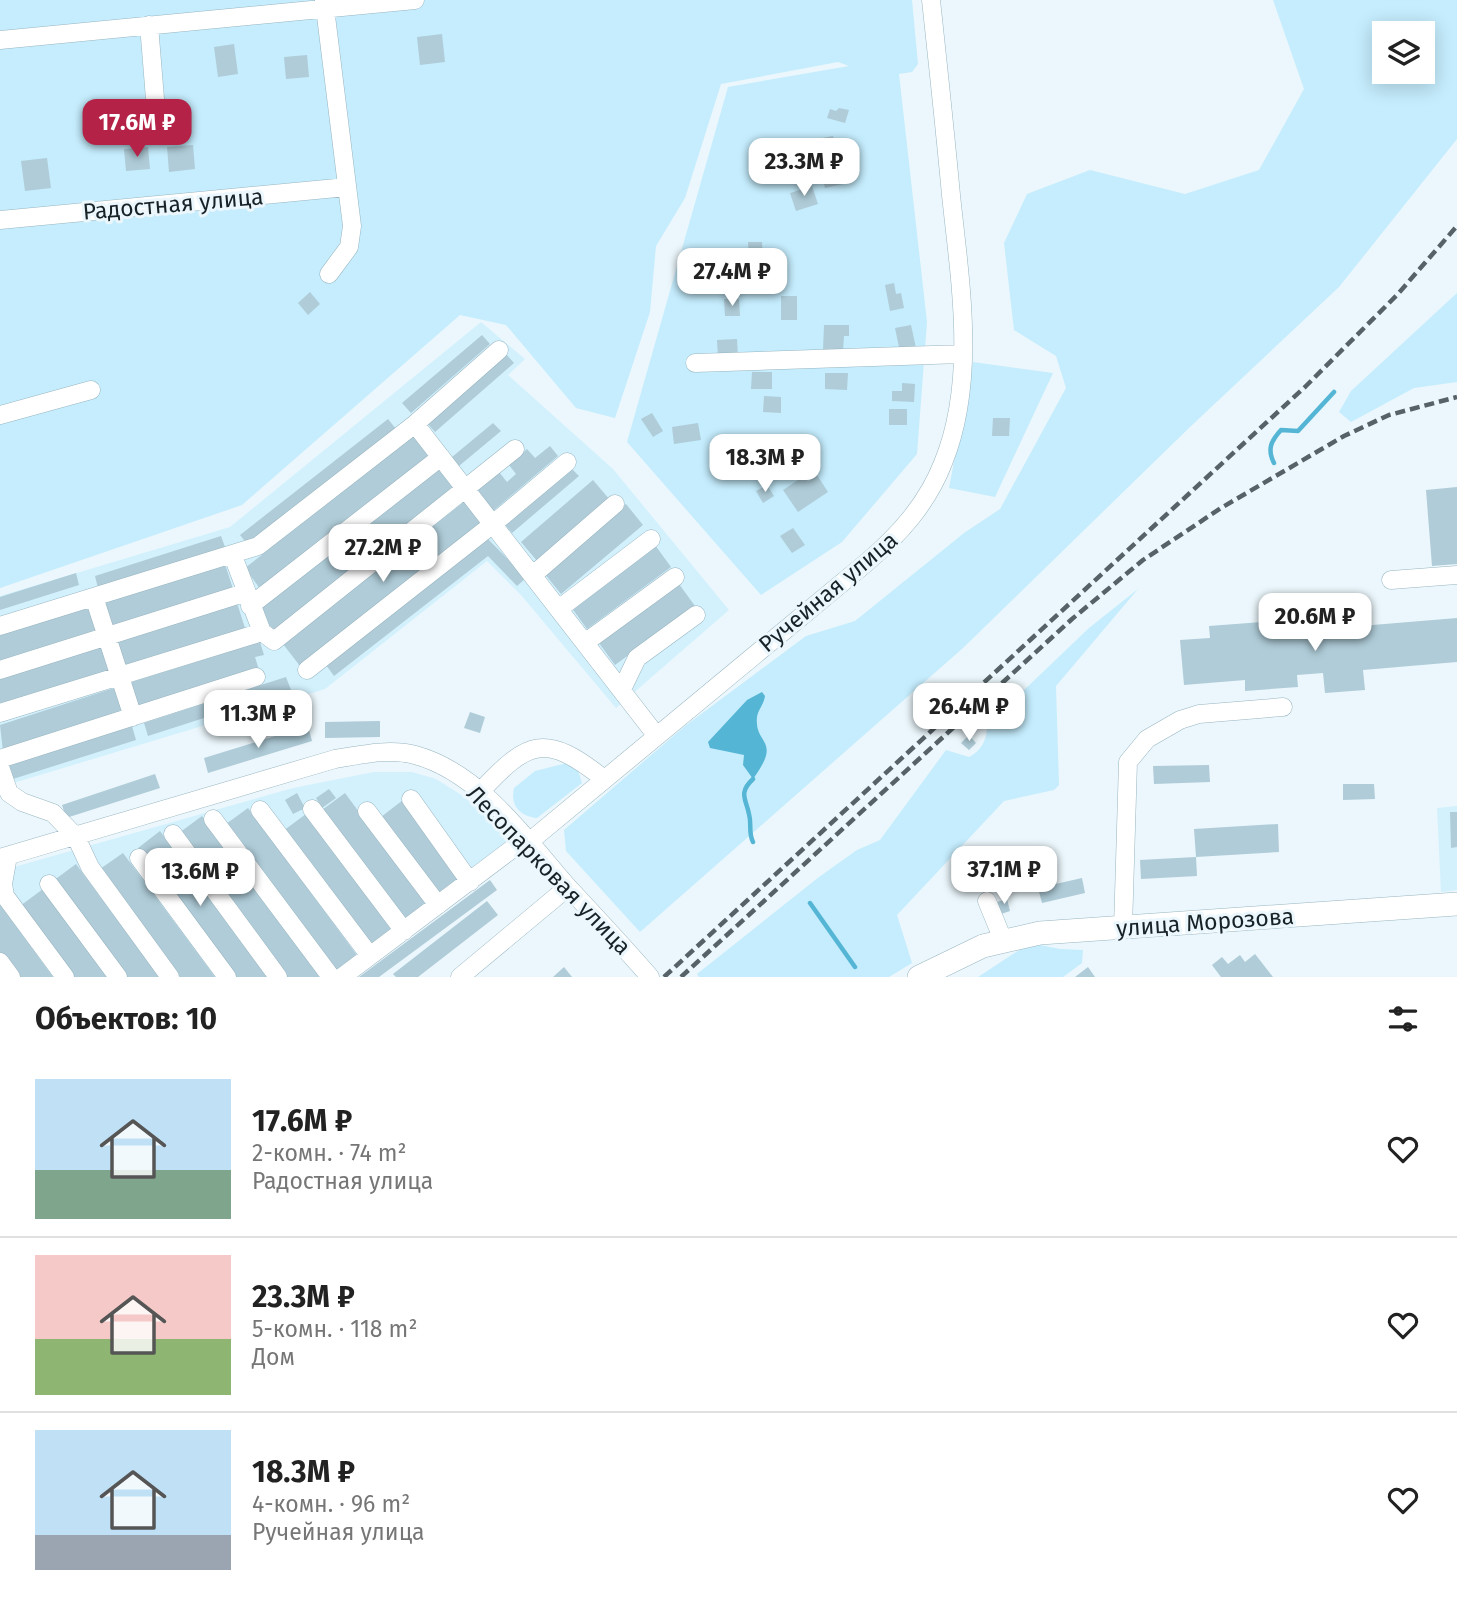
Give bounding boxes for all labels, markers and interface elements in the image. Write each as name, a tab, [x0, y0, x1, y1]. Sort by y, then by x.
map controls	[1372, 21, 1435, 84]
button: layers	[1372, 21, 1435, 84]
pin: 17.6M ₽	[72, 100, 202, 159]
text: 17.6M ₽	[99, 108, 175, 136]
pin: 23.3M ₽	[739, 138, 869, 198]
text: 23.3M ₽	[765, 147, 843, 175]
street label: Радостная улица	[82, 182, 264, 226]
pin: 27.4M ₽	[667, 248, 797, 308]
text: 27.4M ₽	[693, 257, 771, 285]
pin: 18.3M ₽	[700, 434, 830, 494]
text: 18.3M ₽	[725, 443, 805, 471]
pin: 27.2M ₽	[318, 524, 448, 584]
street label: Ручейная улица	[753, 526, 903, 658]
text: 27.2M ₽	[344, 533, 422, 561]
pin: 20.6M ₽	[1250, 594, 1380, 653]
text: 20.6M ₽	[1275, 602, 1355, 630]
pin: 26.4M ₽	[904, 684, 1034, 743]
pin: 11.3M ₽	[193, 690, 323, 750]
text: 26.4M ₽	[929, 692, 1009, 720]
text: 11.3M ₽	[220, 699, 296, 727]
street label: Лесопарковая улица	[461, 779, 637, 961]
pin: 37.1M ₽	[939, 846, 1069, 906]
pin: 13.6M ₽	[135, 848, 265, 908]
text: 37.1M ₽	[967, 855, 1041, 883]
text: 13.6M ₽	[161, 857, 239, 885]
street label: улица Морозова	[1115, 902, 1295, 942]
icon: filters	[1384, 1000, 1422, 1038]
text: Объектов: 10	[35, 1001, 217, 1037]
text: 17.6M ₽	[252, 1103, 352, 1139]
icon: home	[91, 1107, 175, 1191]
icon: heart	[1384, 1130, 1422, 1168]
text: 2-комн. · 74 m²	[252, 1139, 407, 1167]
text: Радостная улица	[252, 1167, 433, 1195]
text: 23.3M ₽	[252, 1279, 355, 1315]
icon: home	[91, 1283, 175, 1367]
icon: heart	[1384, 1306, 1422, 1344]
text: 5-комн. · 118 m²	[252, 1315, 417, 1343]
text: Дом	[252, 1343, 295, 1371]
text: 18.3M ₽	[252, 1454, 355, 1490]
icon: home	[91, 1458, 175, 1542]
icon: heart	[1384, 1481, 1422, 1519]
text: 4-комн. · 96 m²	[252, 1490, 410, 1518]
text: Ручейная улица	[252, 1518, 425, 1546]

